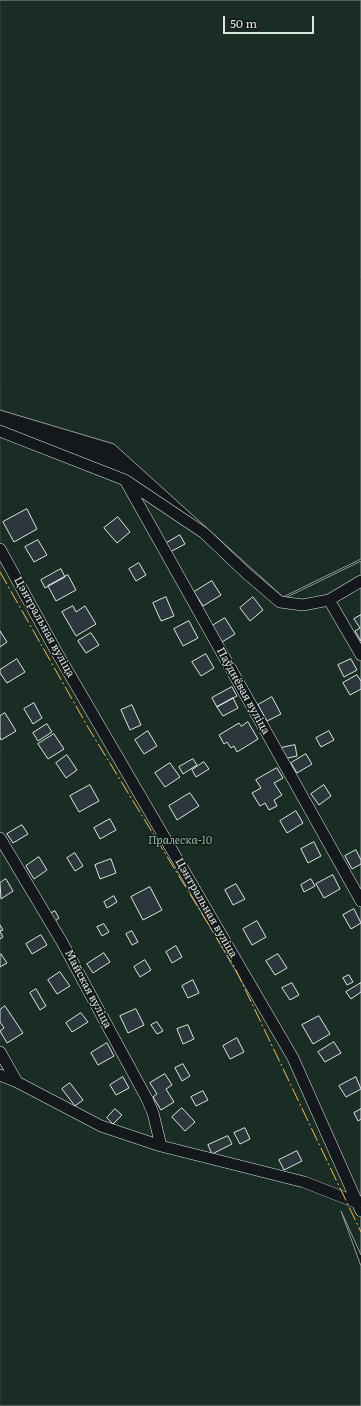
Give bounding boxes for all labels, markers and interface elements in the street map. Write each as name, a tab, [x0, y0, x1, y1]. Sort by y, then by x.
scale bar	[225, 8, 316, 34]
text: 50 m	[230, 14, 257, 32]
street label: Цэнтральная вуліца	[11, 574, 77, 680]
street label: Паўднёвая вуліца	[214, 645, 272, 737]
park label: Пралеска-10	[148, 834, 212, 848]
street label: Цэнтральная вуліца	[172, 856, 240, 960]
street label: Майская вуліца	[62, 947, 114, 1031]

